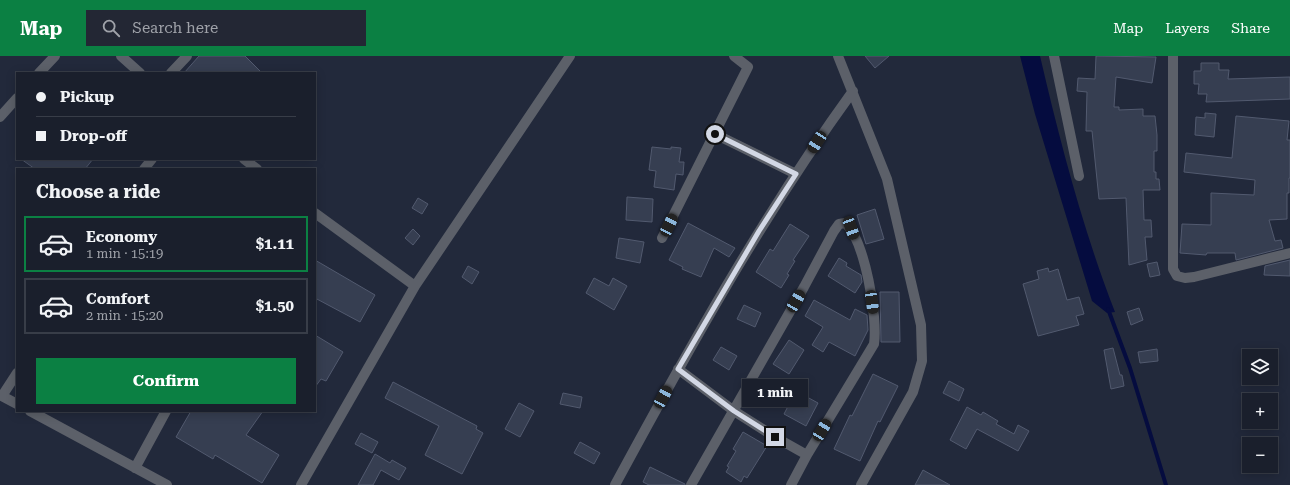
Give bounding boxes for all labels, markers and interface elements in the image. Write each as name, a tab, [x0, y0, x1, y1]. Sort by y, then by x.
search box	[86, 10, 366, 46]
text: Map	[20, 17, 62, 40]
icon: search	[100, 17, 122, 39]
text: Search here	[132, 19, 218, 37]
text: Map	[1113, 20, 1143, 36]
text: Layers	[1165, 20, 1209, 36]
text: Share	[1231, 20, 1270, 36]
text: Pickup	[60, 88, 114, 106]
route start	[706, 125, 724, 143]
text: Drop-off	[60, 127, 127, 145]
car	[805, 129, 829, 155]
text: Choose a ride	[36, 181, 160, 202]
car	[658, 212, 680, 238]
car	[841, 215, 861, 241]
icon: car	[38, 226, 74, 262]
text: Economy	[86, 228, 157, 246]
text: $1.11	[256, 235, 294, 253]
text: 1 min · 15:19	[86, 246, 163, 261]
icon: car	[38, 288, 74, 324]
car	[785, 288, 807, 314]
car	[864, 289, 880, 315]
text: Comfort	[86, 290, 150, 308]
text: $1.50	[256, 297, 294, 315]
text: 2 min · 15:20	[86, 308, 163, 323]
map controls	[1242, 349, 1278, 473]
button: layers	[1242, 349, 1278, 385]
button: Confirm	[36, 358, 296, 404]
callout: 1 min	[742, 379, 808, 407]
car	[652, 384, 674, 410]
text: 1 min	[757, 385, 793, 400]
button: +	[1242, 393, 1278, 429]
car	[811, 417, 833, 443]
route end	[766, 428, 784, 446]
button: −	[1242, 437, 1278, 473]

